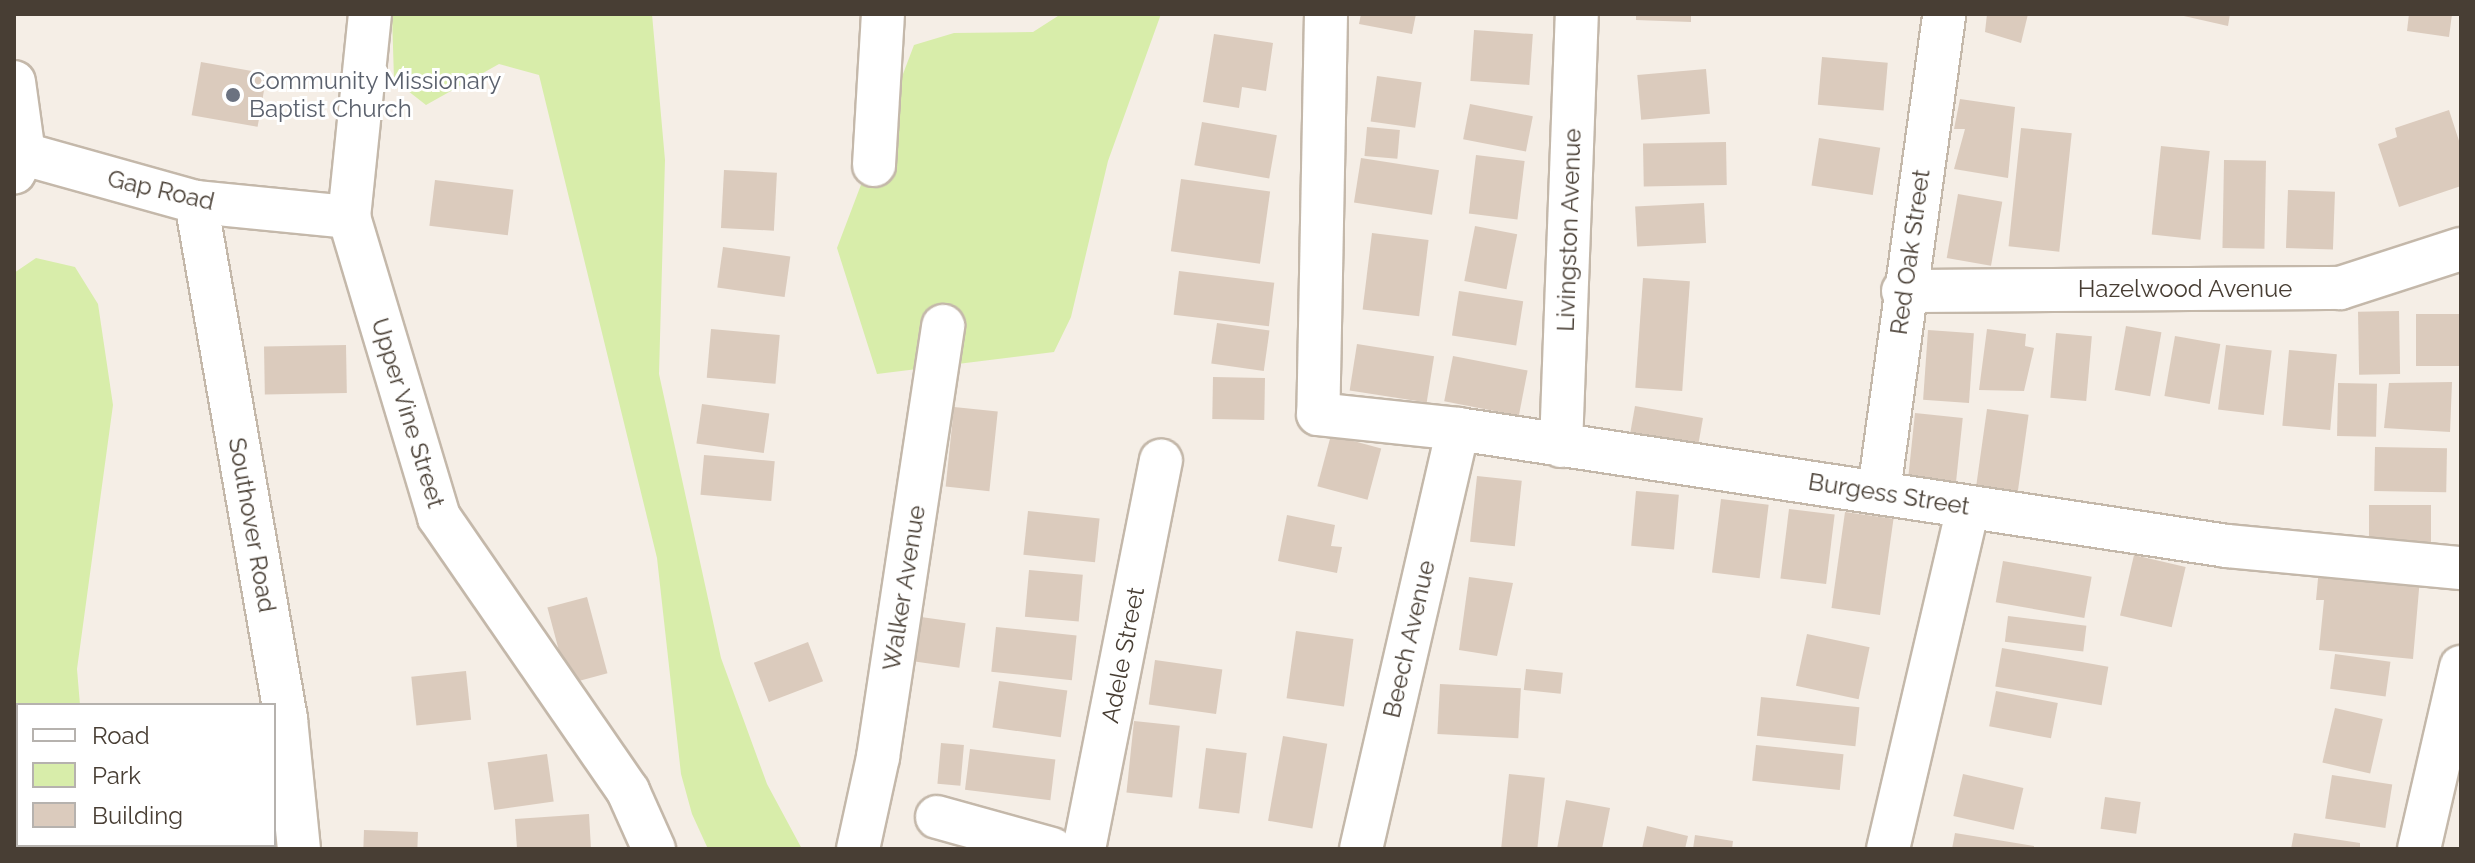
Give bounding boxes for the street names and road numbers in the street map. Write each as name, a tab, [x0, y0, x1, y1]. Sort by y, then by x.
street label: Livingston Avenue	[1551, 128, 1587, 332]
street label: Gap Road	[105, 164, 217, 216]
street label: Red Oak Street	[1884, 167, 1936, 337]
street label: Hazelwood Avenue	[2077, 275, 2293, 303]
street label: Upper Vine Street	[365, 314, 451, 512]
street label: Southover Road	[222, 435, 282, 615]
street label: Burgess Street	[1806, 467, 1972, 521]
street label: Walker Avenue	[877, 503, 931, 673]
street label: Beech Avenue	[1377, 557, 1441, 721]
street label: Adele Street	[1096, 584, 1150, 726]

